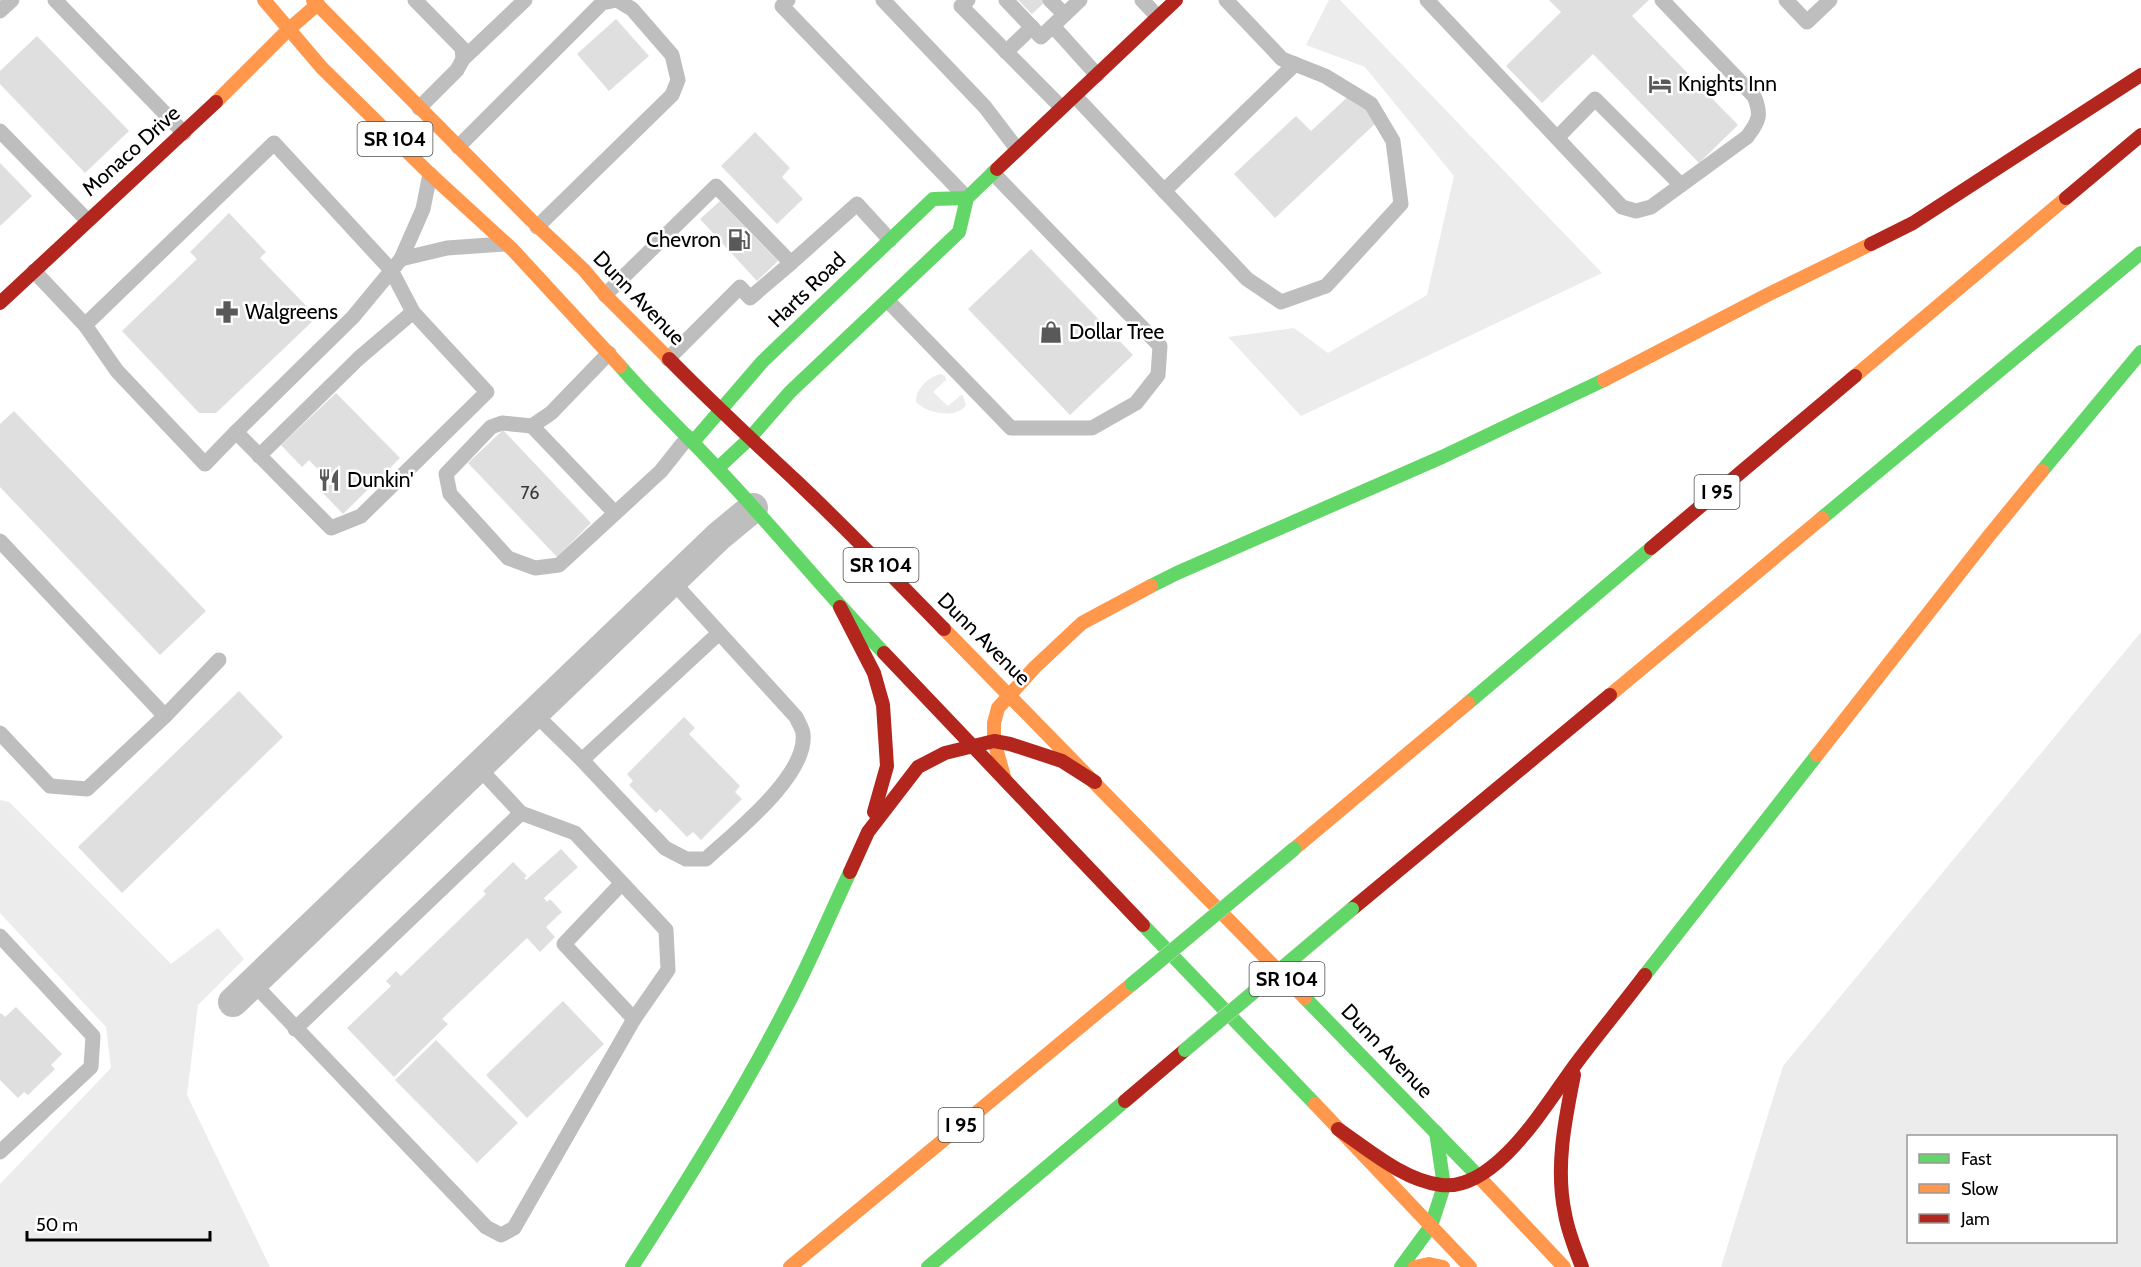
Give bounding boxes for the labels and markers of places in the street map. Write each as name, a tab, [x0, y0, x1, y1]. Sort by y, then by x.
hotel icon: Knights Inn	[1647, 71, 1673, 97]
place label: Knights Inn	[1678, 71, 1777, 96]
place label: Chevron	[646, 227, 721, 252]
fuel station icon: Chevron	[726, 227, 752, 253]
pharmacy icon: Walgreens	[214, 299, 240, 325]
place label: Walgreens	[245, 299, 338, 324]
shop icon: Dollar Tree	[1038, 319, 1064, 345]
place label: Dollar Tree	[1069, 319, 1165, 344]
restaurant icon: Dunkin'	[316, 467, 342, 493]
place label: Dunkin'	[347, 467, 414, 492]

